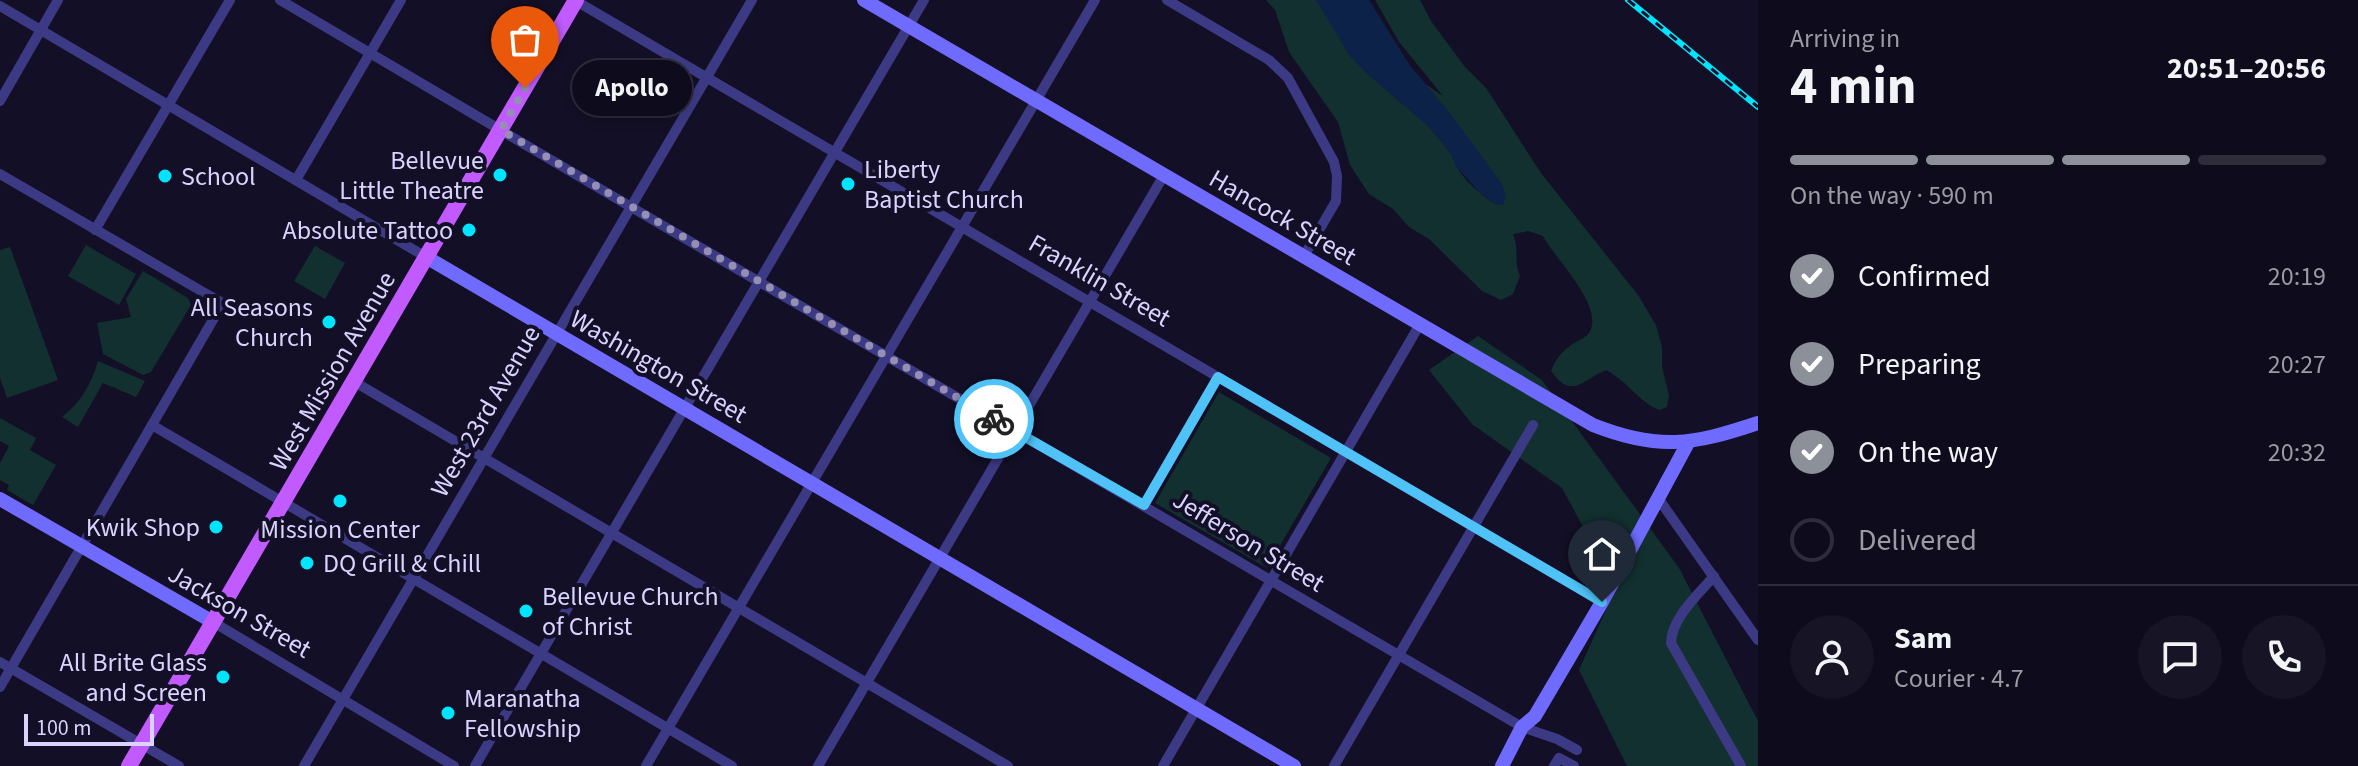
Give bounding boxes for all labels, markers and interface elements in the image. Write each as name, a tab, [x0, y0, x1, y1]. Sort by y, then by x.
pin	[491, 6, 559, 88]
icon: bag	[503, 18, 547, 62]
text: Arriving in	[1790, 20, 1900, 57]
text: 20:51–20:56	[2167, 47, 2326, 90]
text: 4 min	[1790, 50, 1917, 124]
callout: Apollo	[573, 60, 693, 116]
text: Apollo	[595, 69, 669, 106]
place label: Bellevue Little Theatre	[339, 142, 484, 209]
place label: Liberty Baptist Church	[864, 151, 1024, 218]
place label: School	[181, 158, 256, 195]
street label: Hancock Street	[1202, 160, 1364, 275]
marker: Bellevue Little Theatre	[491, 166, 509, 184]
marker: School	[156, 167, 174, 185]
marker: Liberty Baptist Church	[839, 175, 857, 193]
text: On the way · 590 m	[1790, 177, 1994, 214]
place label: Absolute Tattoo	[283, 212, 453, 249]
marker: Absolute Tattoo	[460, 221, 478, 239]
street label: Franklin Street	[1022, 225, 1178, 336]
icon: check	[1790, 254, 1834, 298]
text: Confirmed	[1858, 255, 1991, 298]
text: 20:19	[2268, 258, 2326, 295]
street label: West Mission Avenue	[260, 265, 405, 478]
place label: All Seasons Church	[191, 289, 313, 356]
street label: Washington Street	[563, 301, 754, 432]
marker: All Seasons Church	[320, 313, 338, 331]
street label: West 23rd Avenue	[421, 319, 549, 504]
icon: check	[1790, 342, 1834, 386]
text: Preparing	[1858, 343, 1981, 386]
text: 20:27	[2268, 346, 2326, 383]
courier	[954, 379, 1034, 459]
icon: bike	[972, 397, 1016, 441]
icon: check	[1790, 430, 1834, 474]
text: On the way	[1858, 431, 1998, 474]
text: 20:32	[2268, 434, 2326, 471]
street label: Jefferson Street	[1166, 481, 1332, 602]
marker: Mission Center	[331, 492, 349, 510]
place label: Kwik Shop	[86, 509, 200, 546]
place label: Mission Center	[260, 511, 421, 548]
marker: Kwik Shop	[207, 518, 225, 536]
text: Delivered	[1858, 519, 1977, 562]
pin	[1568, 520, 1636, 602]
icon: home	[1580, 532, 1624, 576]
place label: DQ Grill & Chill	[323, 545, 481, 582]
marker: DQ Grill & Chill	[298, 554, 316, 572]
street label: Jackson Street	[161, 555, 318, 668]
place label: Bellevue Church of Christ	[542, 578, 719, 645]
marker: Bellevue Church of Christ	[517, 602, 535, 620]
button: person	[1790, 615, 1874, 699]
button: chat	[2138, 615, 2222, 699]
button: phone	[2242, 615, 2326, 699]
text: Sam	[1894, 617, 1952, 660]
place label: All Brite Glass and Screen	[60, 644, 207, 711]
text: Courier · 4.7	[1894, 660, 2024, 697]
marker: All Brite Glass and Screen	[214, 668, 232, 686]
place label: Maranatha Fellowship	[464, 680, 581, 747]
marker: Maranatha Fellowship	[439, 704, 457, 722]
scale bar	[24, 710, 154, 746]
text: 100 m	[36, 712, 91, 744]

